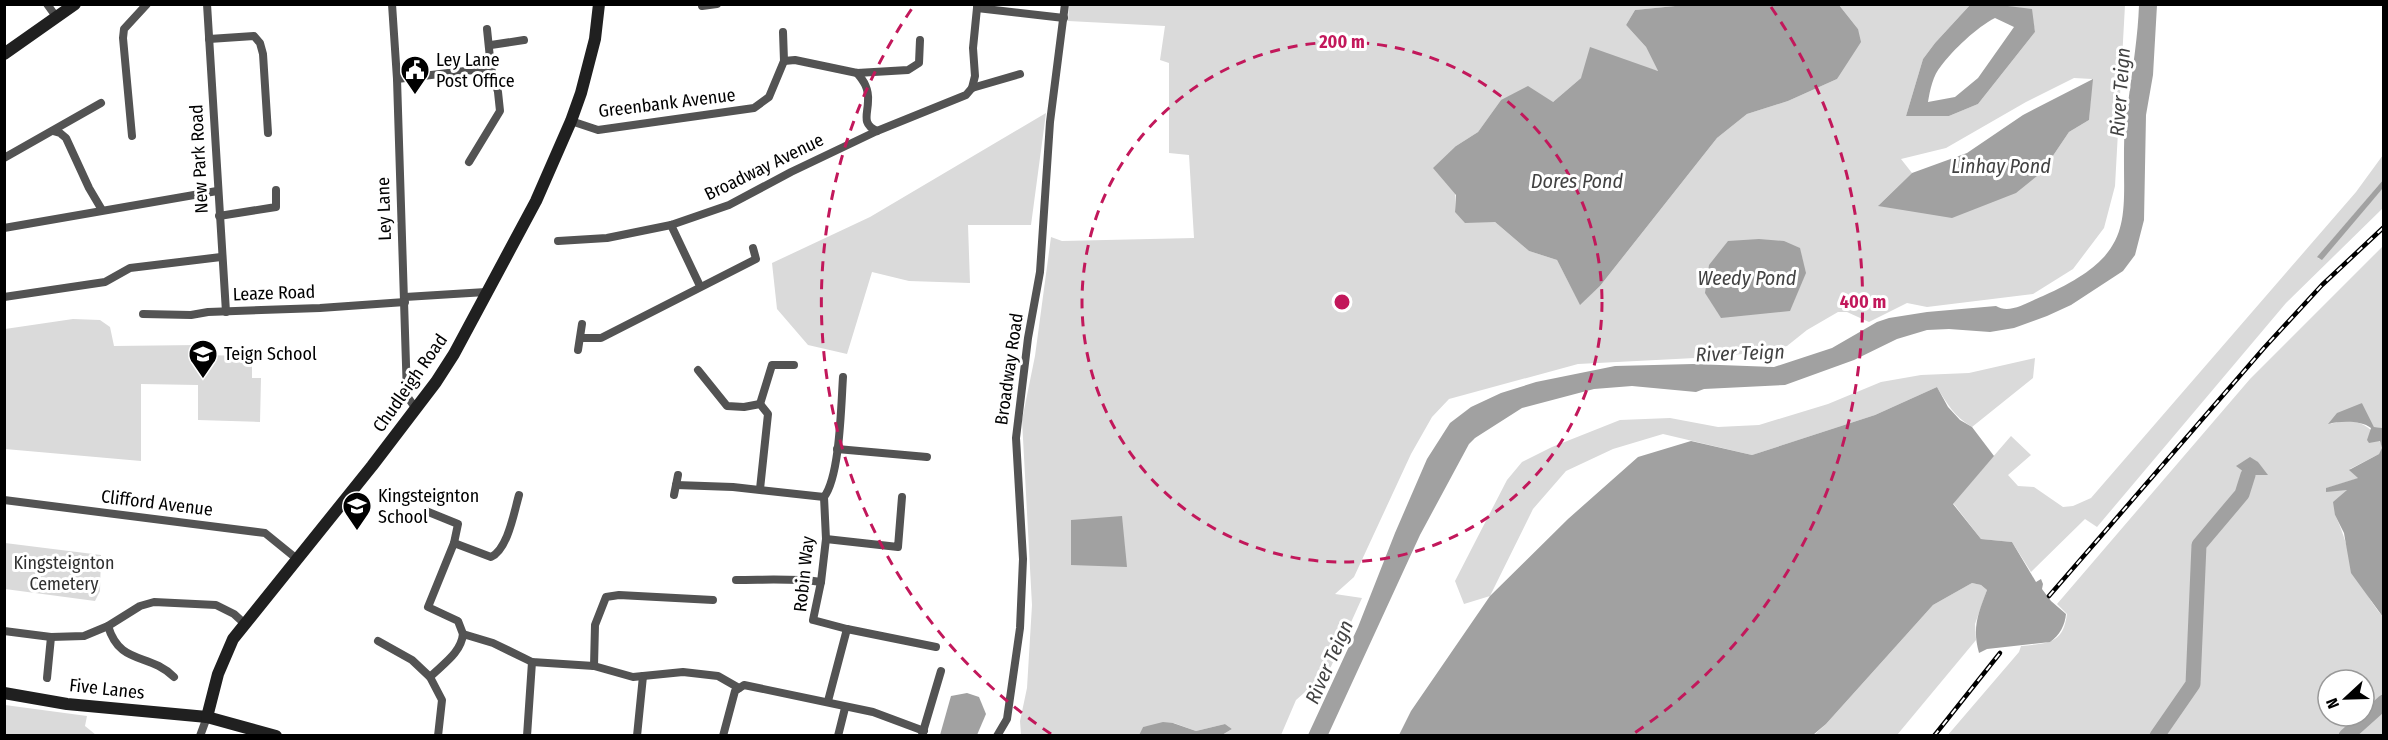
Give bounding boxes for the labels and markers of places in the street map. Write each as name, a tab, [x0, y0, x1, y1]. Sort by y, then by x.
place label: Ley Lane Post Office	[436, 49, 515, 92]
public building icon: Ley Lane Post Office	[399, 54, 431, 96]
centre of rings	[1332, 292, 1352, 312]
school or university icon: Teign School	[187, 338, 219, 380]
place label: Teign School	[224, 343, 317, 365]
place label: Kingsteignton School	[378, 485, 479, 528]
school or university icon: Kingsteignton School	[341, 490, 373, 532]

